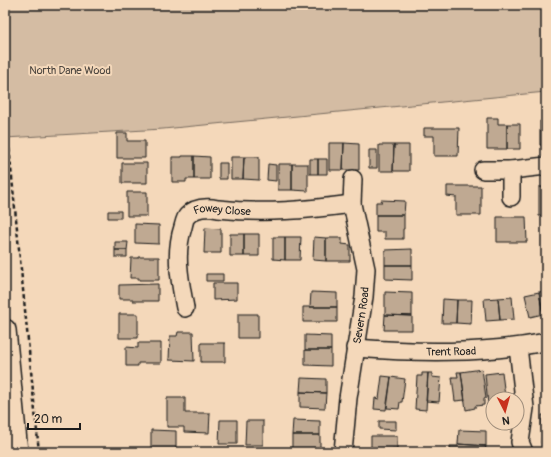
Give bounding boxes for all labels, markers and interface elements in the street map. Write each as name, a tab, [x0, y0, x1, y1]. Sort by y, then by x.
park label: North Dane Wood	[29, 64, 111, 77]
street label: Fowey Close	[191, 201, 251, 218]
street label: Severn Road	[350, 286, 371, 345]
street label: Trent Road	[426, 344, 476, 358]
north arrow	[485, 391, 525, 431]
scale bar	[28, 405, 80, 431]
text: 20 m	[34, 412, 63, 427]
text: N	[501, 414, 510, 427]

